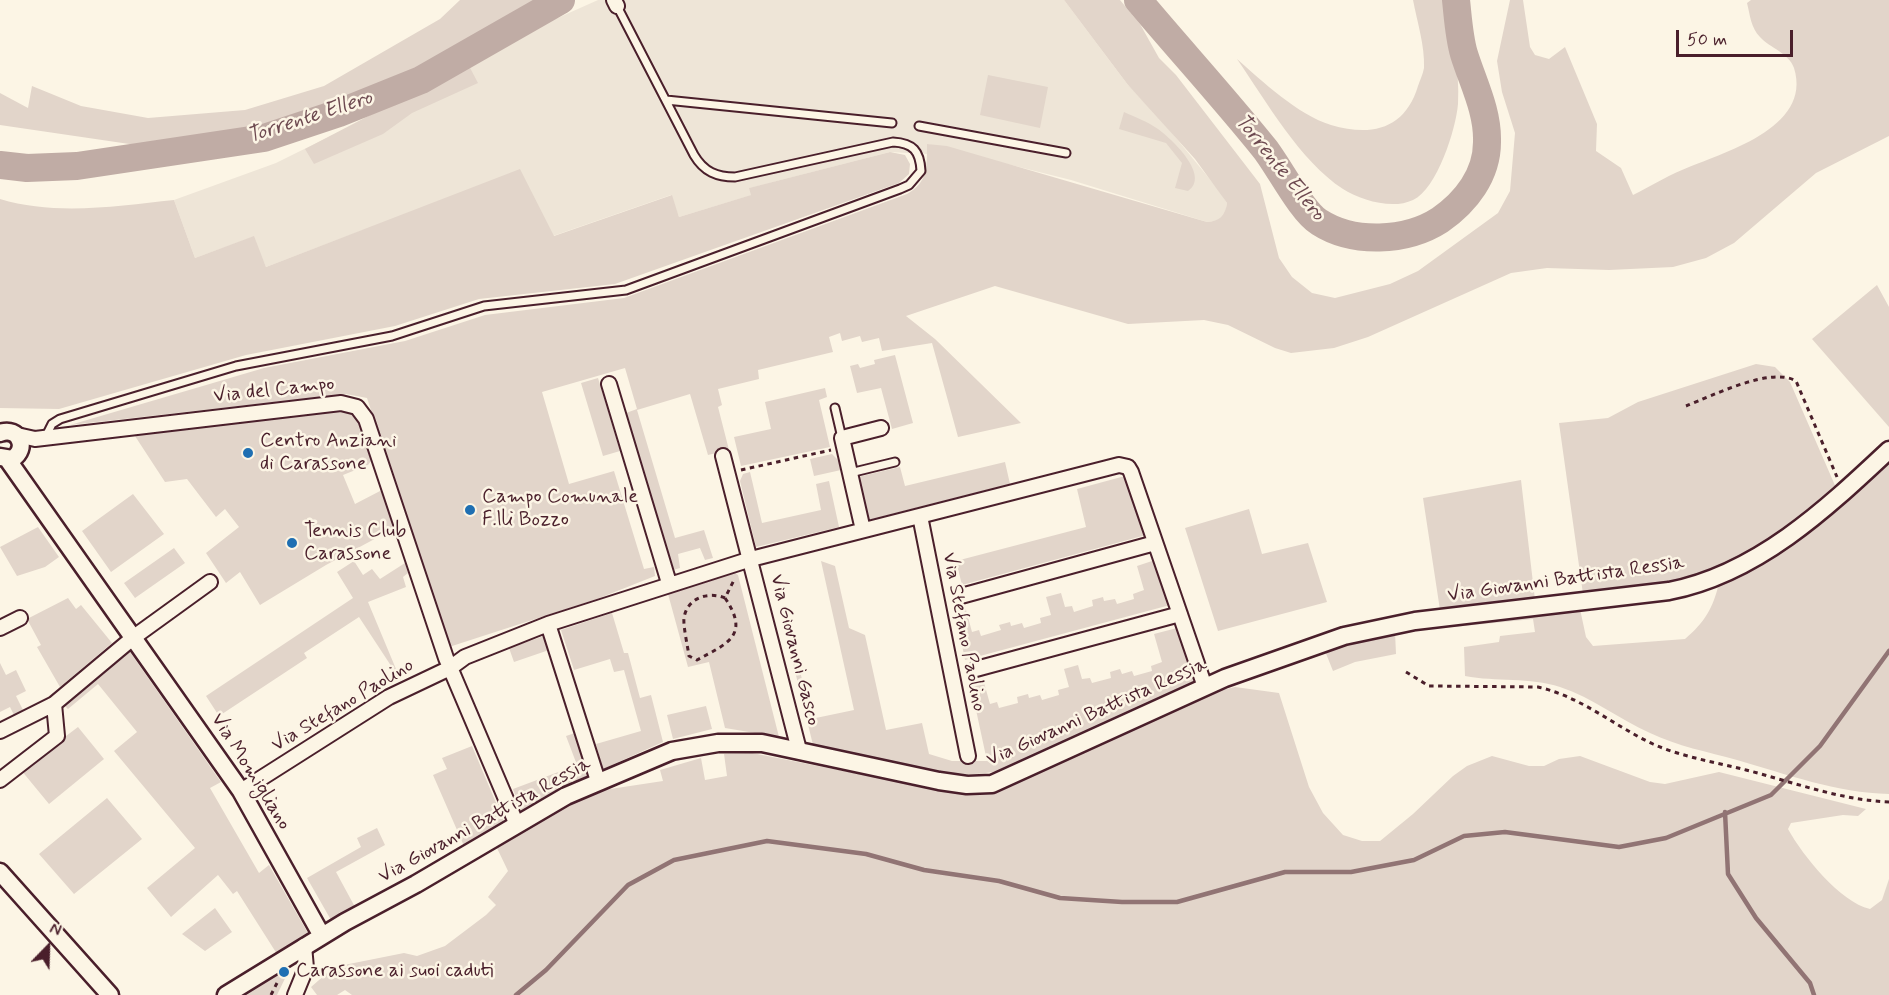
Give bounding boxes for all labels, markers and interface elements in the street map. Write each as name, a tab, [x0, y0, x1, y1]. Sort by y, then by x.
scale bar	[1679, 18, 1796, 56]
text: 50 m	[1687, 28, 1727, 52]
water label: Torrente Ellero	[244, 86, 376, 150]
water label: Torrente Ellero	[1228, 110, 1330, 226]
street label: Via del Campo	[212, 373, 336, 409]
place label: Centro Anziani di Carassone	[260, 430, 397, 477]
marker: Centro Anziani di Carassone	[241, 446, 255, 460]
place label: Campo Comunale F.lli Bozzo	[482, 486, 638, 533]
marker: Campo Comunale F.lli Bozzo	[463, 503, 477, 517]
place label: Tennis Club Carassone	[304, 520, 406, 567]
marker: Tennis Club Carassone	[285, 536, 299, 550]
street label: Via Stefano Paolino	[936, 550, 990, 714]
street label: Via Giovanni Battista Ressia	[1446, 551, 1686, 609]
street label: Via Giovanni Gasco	[764, 572, 824, 728]
street label: Via Giovanni Battista Ressia	[983, 653, 1211, 773]
street label: Via Stefano Paolino	[268, 654, 418, 758]
street label: Via Momigliano	[205, 709, 295, 835]
street label: Via Giovanni Battista Ressia	[375, 753, 595, 889]
north arrow	[18, 917, 78, 977]
text: N	[46, 918, 64, 942]
place label: Carassone ai suoi caduti	[296, 960, 493, 984]
marker: Carassone ai suoi caduti	[277, 965, 291, 979]

